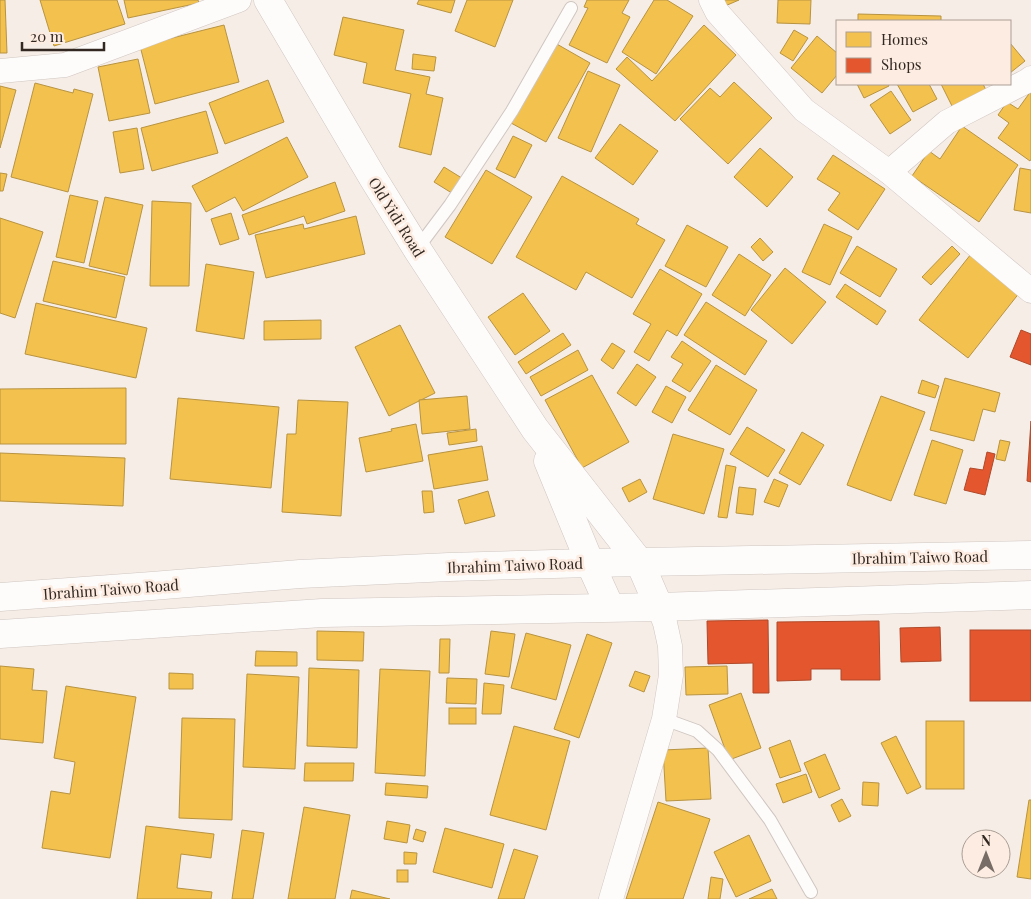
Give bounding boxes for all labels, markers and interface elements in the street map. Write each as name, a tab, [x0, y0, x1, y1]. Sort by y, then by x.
scale bar	[22, 20, 105, 52]
legend	[836, 20, 1011, 85]
text: 20 m	[30, 26, 64, 46]
text: Homes	[881, 29, 928, 49]
text: Shops	[881, 54, 922, 74]
street label: Old Yidi Road	[364, 173, 430, 261]
street label: Ibrahim Taiwo Road	[852, 546, 988, 568]
street label: Ibrahim Taiwo Road	[447, 553, 584, 577]
street label: Ibrahim Taiwo Road	[42, 574, 180, 604]
north arrow	[961, 829, 1011, 879]
text: N	[981, 831, 991, 850]

